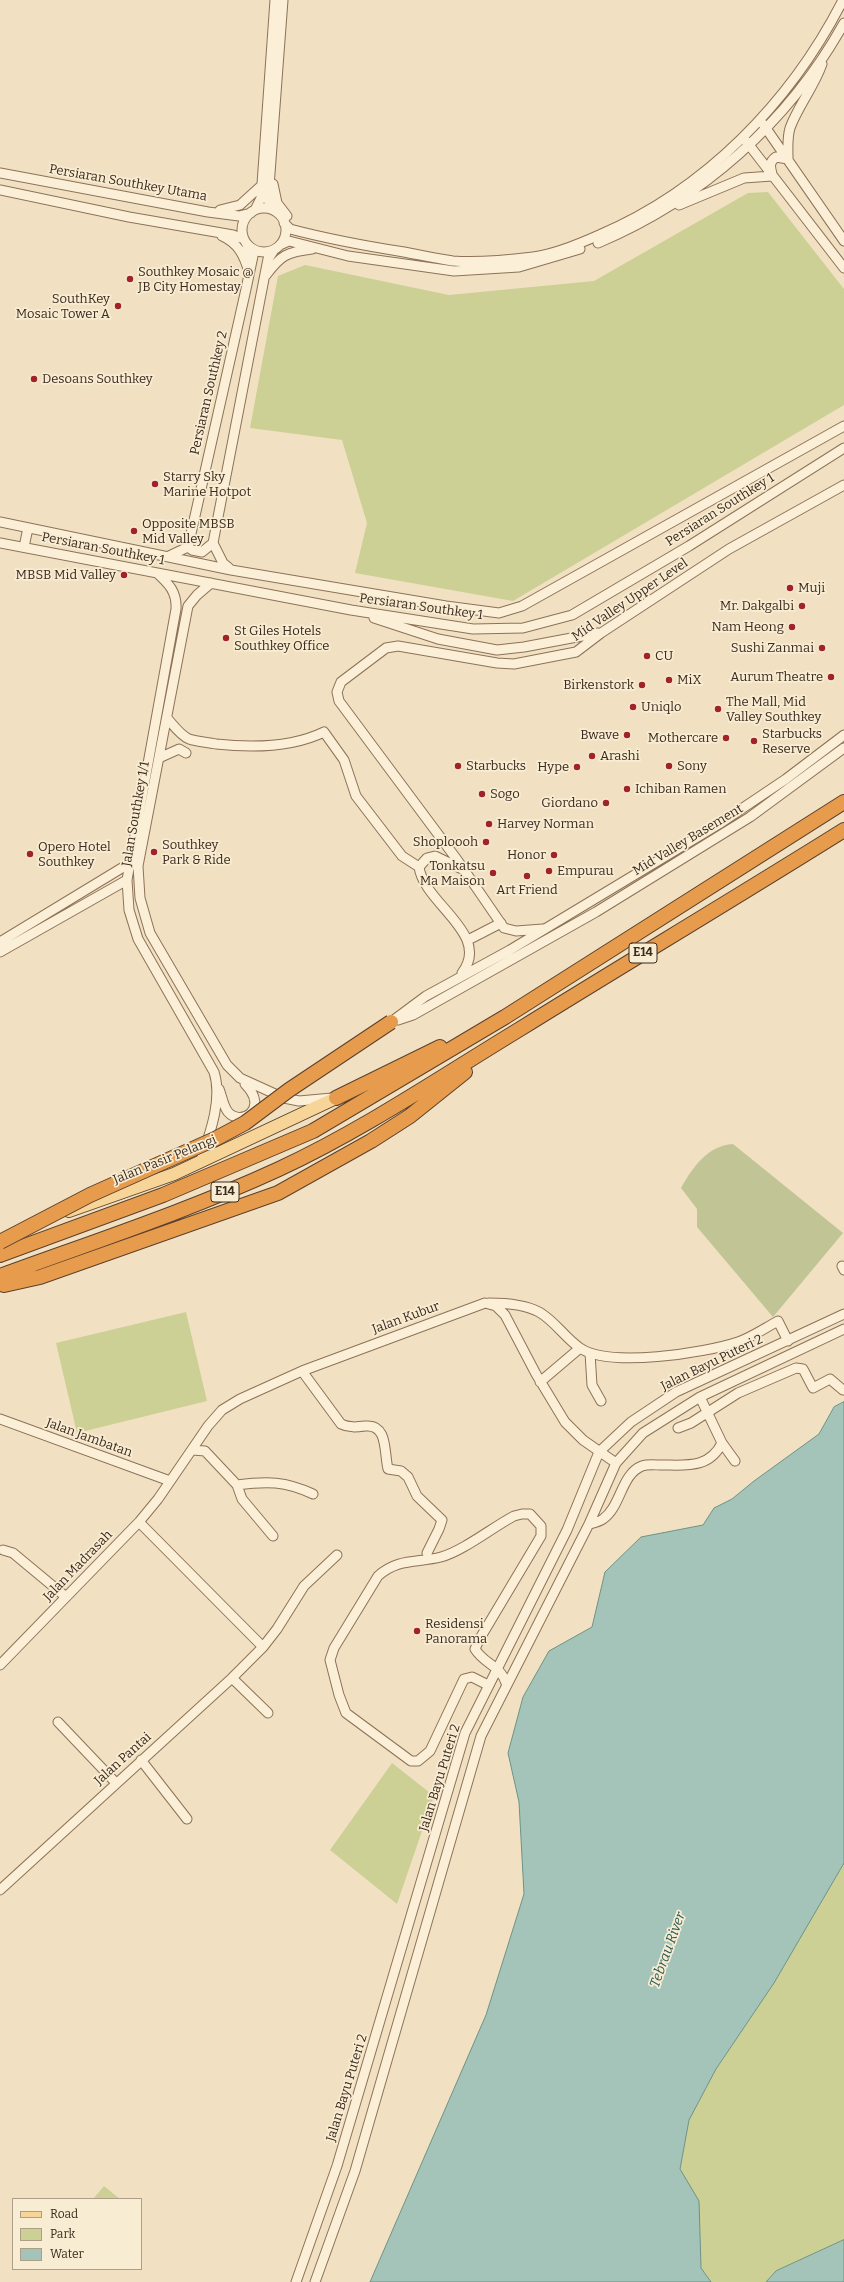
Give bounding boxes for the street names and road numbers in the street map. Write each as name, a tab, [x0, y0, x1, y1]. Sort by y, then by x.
street label: Persiaran Southkey Utama	[48, 161, 208, 205]
street label: Persiaran Southkey 2	[187, 330, 231, 456]
street label: Persiaran Southkey 1	[663, 470, 777, 550]
street label: Persiaran Southkey 1	[40, 529, 166, 569]
street label: Mid Valley Upper Level	[569, 555, 691, 645]
street label: Persiaran Southkey 1	[358, 591, 484, 623]
street label: Jalan Southkey 1/1	[119, 760, 153, 868]
street label: Mid Valley Basement	[630, 801, 746, 879]
road number: E14	[629, 943, 657, 963]
street label: Jalan Pasir Pelangi	[111, 1132, 219, 1188]
road number: E14	[211, 1182, 239, 1202]
street label: Jalan Kubur	[370, 1299, 442, 1337]
street label: Jalan Bayu Puteri 2	[659, 1332, 765, 1394]
street label: Jalan Jambatan	[44, 1415, 134, 1461]
street label: Jalan Madrasah	[40, 1527, 116, 1605]
street label: Jalan Bayu Puteri 2	[416, 1722, 464, 1834]
street label: Jalan Pantai	[91, 1729, 155, 1789]
street label: Jalan Bayu Puteri 2	[323, 2032, 371, 2144]

